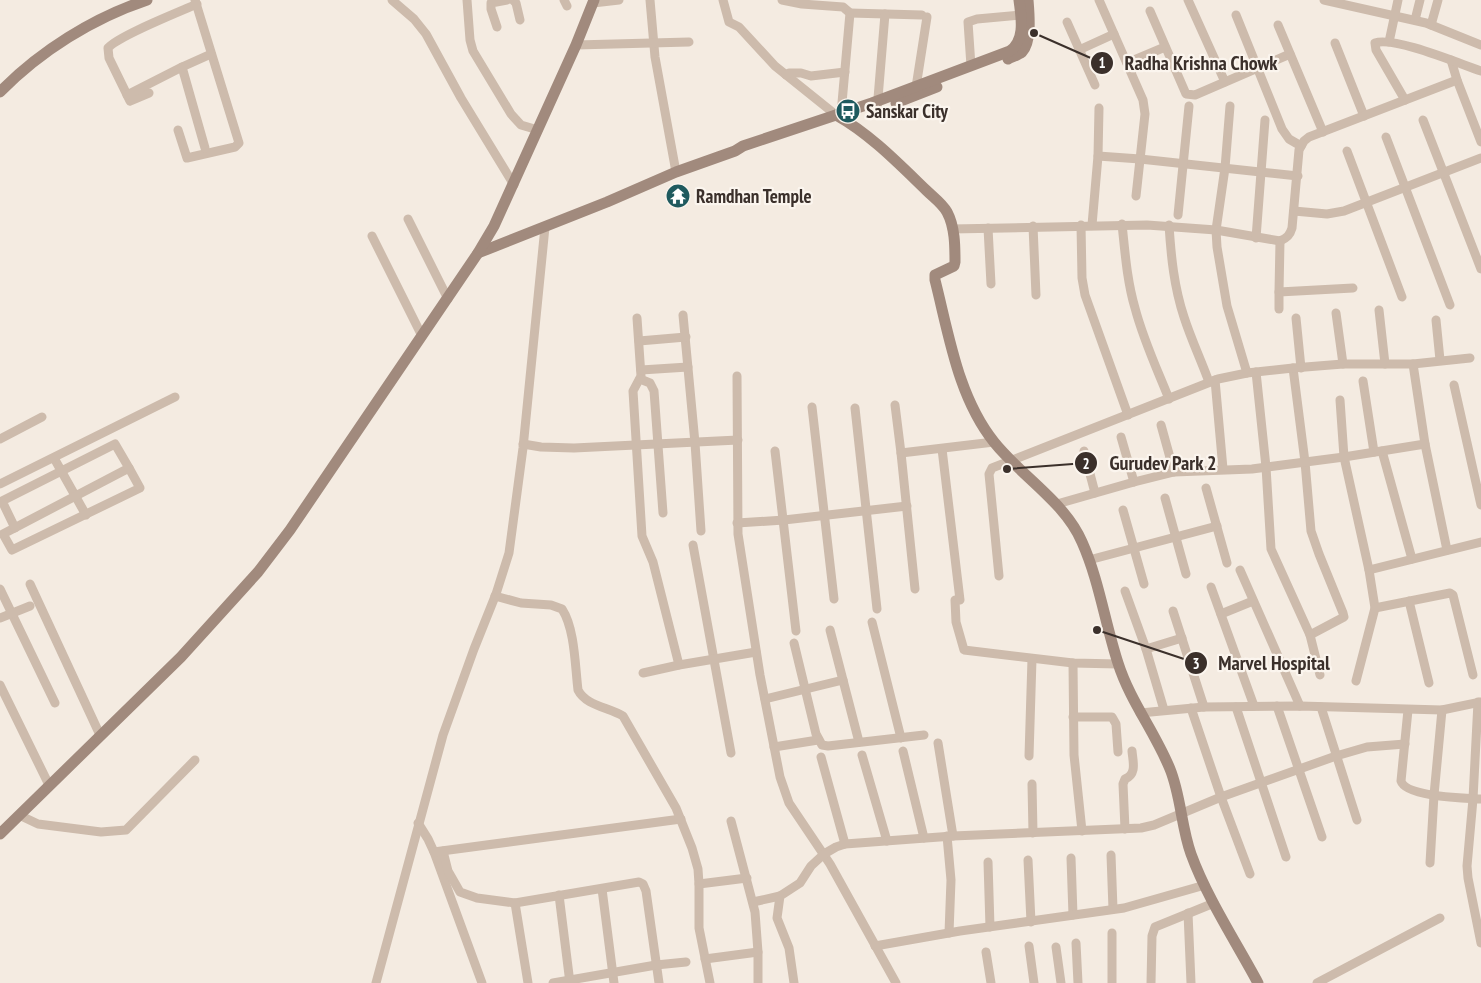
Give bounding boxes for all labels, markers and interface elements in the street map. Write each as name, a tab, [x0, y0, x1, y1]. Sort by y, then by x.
callout: Radha Krishna Chowk	[1090, 46, 1288, 81]
text: Radha Krishna Chowk	[1124, 50, 1278, 76]
text: 1	[1098, 53, 1106, 72]
bus stop icon: Sanskar City	[835, 98, 861, 124]
place label: Sanskar City	[866, 99, 948, 123]
temple icon: Ramdhan Temple	[665, 183, 691, 209]
place label: Ramdhan Temple	[696, 184, 812, 208]
callout: Gurudev Park 2	[1074, 446, 1227, 481]
text: Gurudev Park 2	[1109, 450, 1217, 476]
text: 2	[1082, 454, 1090, 473]
callout: Marvel Hospital	[1183, 646, 1340, 681]
text: Marvel Hospital	[1218, 650, 1330, 676]
text: 3	[1192, 654, 1200, 673]

